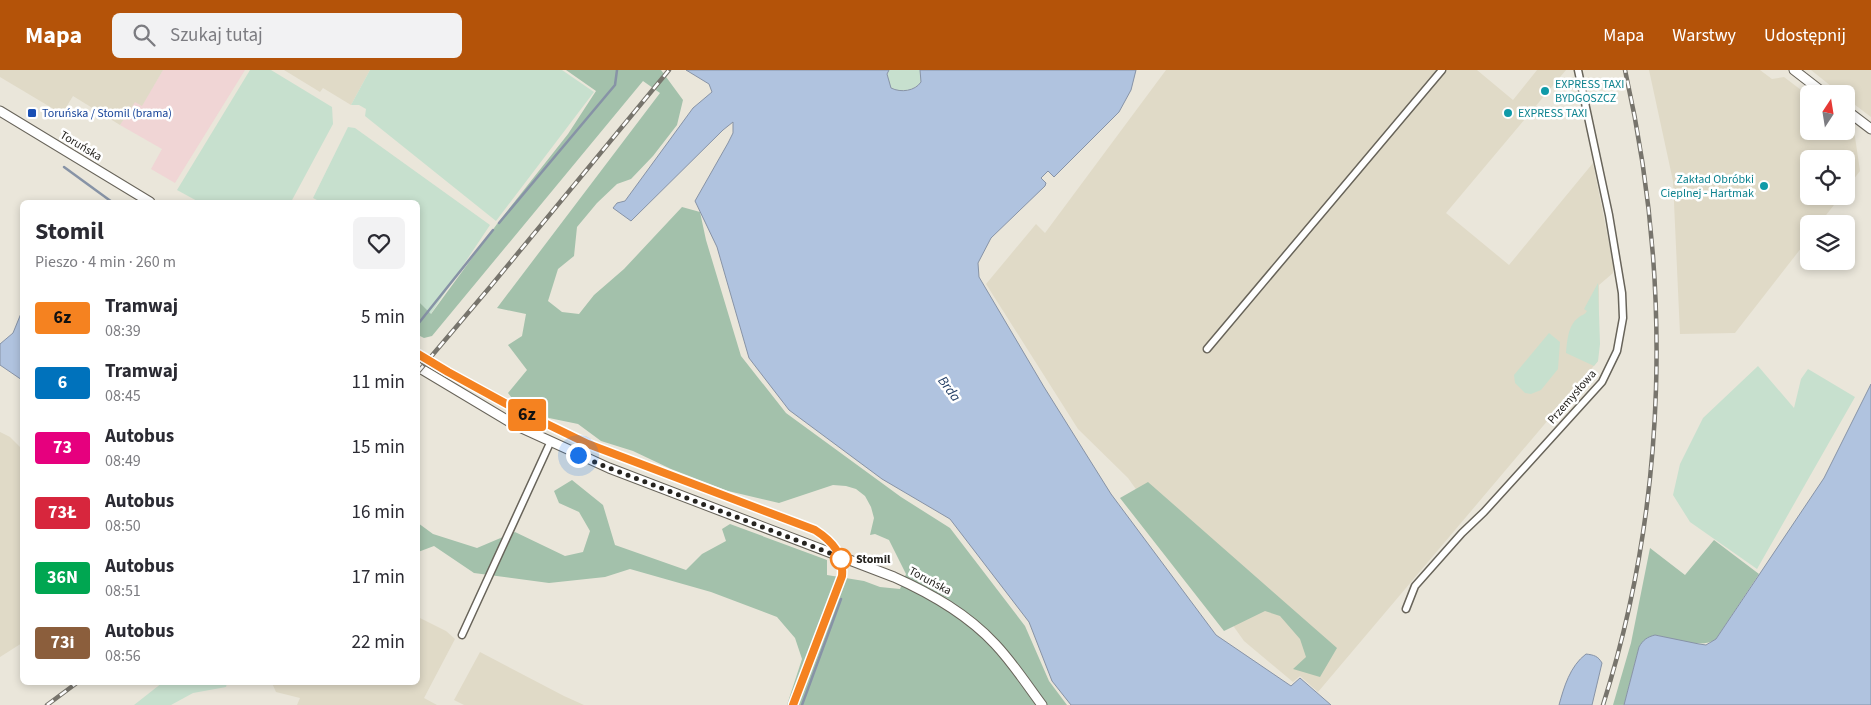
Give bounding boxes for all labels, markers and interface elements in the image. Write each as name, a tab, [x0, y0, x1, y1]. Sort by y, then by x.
search box	[112, 13, 462, 58]
text: Mapa	[25, 18, 82, 53]
icon: search	[130, 21, 158, 49]
text: Szukaj tutaj	[170, 22, 263, 49]
text: Mapa	[1603, 23, 1644, 48]
text: Warstwy	[1672, 23, 1736, 48]
text: Udostępnij	[1764, 23, 1846, 48]
place label: EXPRESS TAXI BYDGOSZCZ	[1555, 76, 1624, 107]
marker: EXPRESS TAXI BYDGOSZCZ	[1539, 85, 1551, 97]
north arrow	[1800, 85, 1855, 140]
map controls	[1800, 85, 1855, 270]
place label: Toruńska / Stomil (brama)	[42, 105, 172, 122]
place label: EXPRESS TAXI	[1518, 105, 1587, 122]
marker: Toruńska / Stomil (brama)	[26, 107, 38, 119]
marker: EXPRESS TAXI	[1502, 107, 1514, 119]
street label: Toruńska	[57, 127, 105, 165]
button: locate	[1800, 150, 1855, 205]
place label: Zakład Obróbki Cieplnej - Hartmak	[1660, 171, 1754, 202]
marker: Zakład Obróbki Cieplnej - Hartmak	[1758, 180, 1770, 192]
text: Stomil	[35, 214, 104, 249]
button: layers	[1800, 215, 1855, 270]
button: heart	[353, 217, 405, 269]
text: Pieszo · 4 min · 260 m	[35, 251, 176, 273]
text: Tramwaj	[105, 293, 178, 320]
text: 5 min	[361, 304, 405, 331]
text: 6z	[54, 305, 71, 330]
text: 08:39	[105, 320, 141, 342]
text: Tramwaj	[105, 358, 178, 385]
street label: Przemysłowa	[1544, 366, 1600, 428]
text: 11 min	[351, 369, 405, 396]
text: 6	[58, 370, 67, 395]
water label: Brda	[933, 372, 966, 406]
text: 08:45	[105, 385, 141, 407]
line badge: 6z	[504, 399, 550, 431]
text: 6z	[518, 402, 536, 427]
text: Autobus	[105, 423, 174, 450]
text: 15 min	[351, 434, 405, 461]
text: 73	[53, 435, 72, 460]
your location	[566, 443, 591, 468]
text: 08:49	[105, 450, 141, 472]
text: Autobus	[105, 488, 174, 515]
text: 16 min	[351, 499, 405, 526]
text: 73Ł	[48, 500, 77, 525]
text: 08:50	[105, 515, 141, 537]
marker: Stomil	[830, 548, 852, 570]
place label: Stomil	[856, 551, 891, 568]
text: Autobus	[105, 553, 174, 580]
street label: Toruńska	[906, 563, 954, 599]
text: 17 min	[351, 564, 405, 591]
text: 36N	[47, 565, 78, 590]
text: 08:51	[105, 580, 141, 602]
text: Autobus	[105, 618, 174, 645]
text: 22 min	[351, 629, 405, 656]
text: 73i	[51, 630, 74, 655]
text: 08:56	[105, 645, 141, 667]

